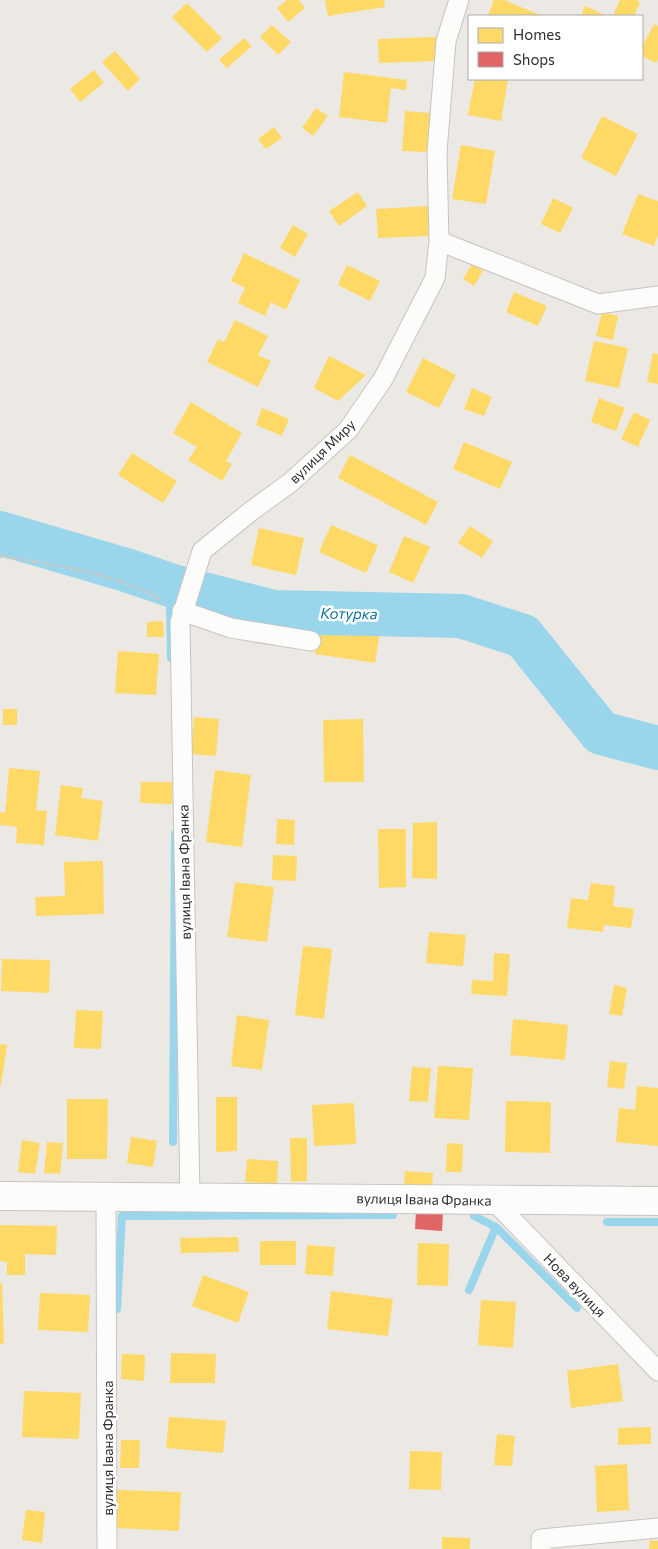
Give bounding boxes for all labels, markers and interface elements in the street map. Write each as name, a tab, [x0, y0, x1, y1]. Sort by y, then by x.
legend	[468, 15, 643, 80]
text: Homes	[513, 25, 561, 43]
text: Shops	[513, 50, 555, 68]
street label: вулиця Миру	[285, 415, 359, 487]
water label: Котурка	[320, 603, 378, 623]
street label: вулиця Івана Франка	[174, 804, 194, 940]
street label: вулиця Івана Франка	[356, 1189, 492, 1209]
street label: Нова вулиця	[540, 1250, 610, 1320]
street label: вулиця Івана Франка	[99, 1380, 116, 1516]

